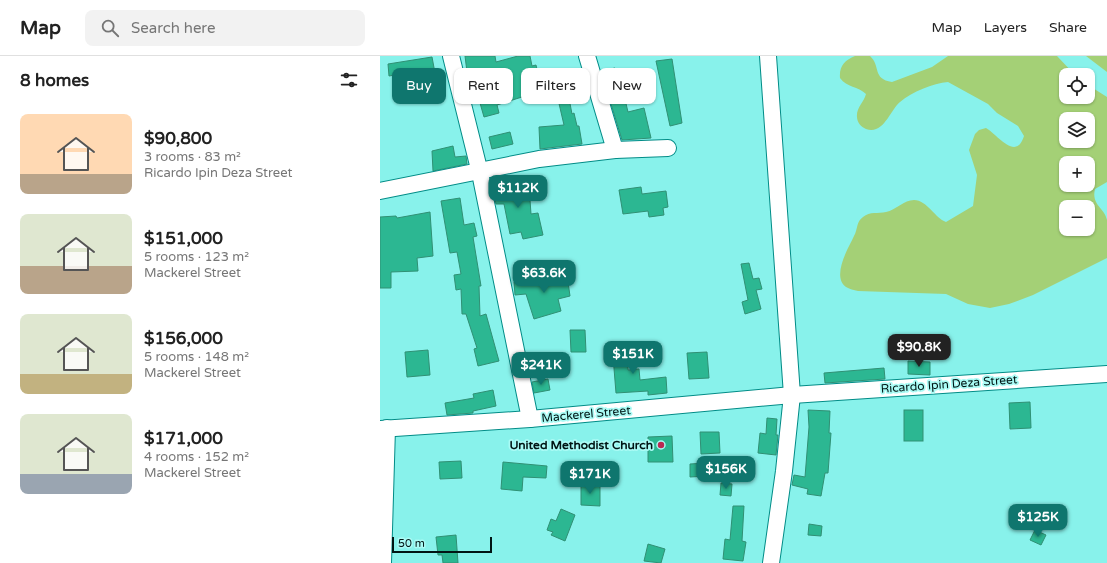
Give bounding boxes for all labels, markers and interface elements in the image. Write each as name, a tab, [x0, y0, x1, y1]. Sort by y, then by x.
search box	[85, 10, 365, 46]
text: Map	[20, 17, 61, 39]
icon: search	[99, 17, 121, 39]
text: Search here	[131, 19, 215, 37]
text: Map	[932, 19, 962, 36]
text: Layers	[984, 19, 1027, 36]
text: Share	[1049, 19, 1087, 36]
chip: Buy	[392, 68, 446, 104]
chip: Rent	[454, 68, 513, 104]
chip: Filters	[521, 68, 590, 104]
chip: New	[598, 68, 656, 104]
map controls	[1059, 68, 1095, 236]
button: locate	[1059, 68, 1095, 104]
icon: filters	[338, 69, 360, 91]
text: 8 homes	[20, 70, 89, 91]
button: layers	[1059, 112, 1095, 148]
text: $90,800	[144, 128, 212, 149]
icon: home	[52, 130, 100, 178]
text: 3 rooms · 83 m²	[144, 149, 241, 165]
button: +	[1059, 156, 1095, 192]
text: Ricardo Ipin Deza Street	[144, 165, 293, 181]
pin: $112K	[490, 175, 546, 209]
text: $112K	[497, 180, 539, 196]
button: −	[1059, 200, 1095, 236]
text: $151,000	[144, 228, 223, 249]
icon: home	[52, 230, 100, 278]
text: 5 rooms · 123 m²	[144, 249, 249, 265]
pin: $63.6K	[511, 260, 577, 294]
text: Mackerel Street	[144, 265, 241, 281]
text: $63.6K	[522, 265, 566, 281]
text: $156,000	[144, 328, 223, 349]
icon: home	[52, 330, 100, 378]
pin: $90.8K	[886, 334, 952, 368]
text: $90.8K	[897, 339, 941, 355]
pin: $151K	[605, 341, 661, 375]
text: $151K	[612, 346, 654, 362]
text: 5 rooms · 148 m²	[144, 349, 249, 365]
pin: $241K	[513, 352, 569, 386]
text: $241K	[520, 357, 562, 373]
text: Mackerel Street	[144, 365, 241, 381]
street label: Ricardo Ipin Deza Street	[880, 372, 1018, 396]
street label: Mackerel Street	[541, 403, 632, 425]
text: $171,000	[144, 428, 223, 449]
icon: home	[52, 430, 100, 478]
place label: United Methodist Church	[509, 438, 653, 452]
marker: United Methodist Church	[656, 440, 666, 450]
text: 4 rooms · 152 m²	[144, 449, 249, 465]
pin: $156K	[698, 456, 754, 490]
pin: $171K	[562, 461, 618, 495]
text: $156K	[705, 461, 747, 477]
text: Mackerel Street	[144, 465, 241, 481]
text: $171K	[569, 466, 611, 482]
pin: $125K	[1010, 504, 1066, 538]
text: $125K	[1017, 509, 1059, 525]
scale bar	[392, 535, 492, 554]
text: 50 m	[398, 537, 425, 550]

